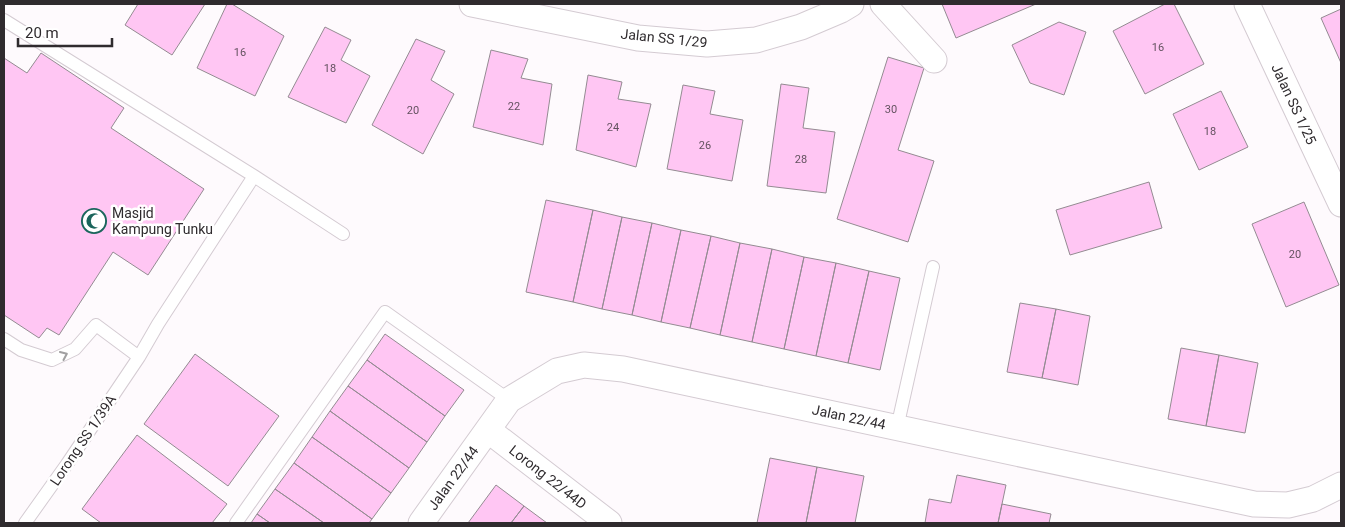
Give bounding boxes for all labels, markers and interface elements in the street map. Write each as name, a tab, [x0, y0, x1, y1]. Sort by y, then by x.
scale bar	[18, 15, 111, 47]
text: 20 m	[25, 24, 59, 42]
street label: Jalan SS 1/29	[620, 25, 708, 51]
house number: 16	[1152, 41, 1164, 54]
house number: 16	[234, 46, 246, 59]
street label: Jalan SS 1/25	[1268, 61, 1320, 147]
house number: 18	[324, 62, 336, 75]
house number: 22	[508, 100, 520, 113]
house number: 30	[885, 103, 897, 116]
house number: 20	[407, 104, 419, 117]
house number: 24	[607, 121, 619, 134]
house number: 18	[1204, 125, 1216, 138]
house number: 26	[699, 139, 711, 152]
house number: 28	[795, 153, 807, 166]
place label: Masjid Kampung Tunku	[112, 205, 213, 237]
mosque icon: Masjid Kampung Tunku	[81, 208, 107, 234]
house number: 20	[1289, 248, 1301, 261]
one-way arrow	[59, 350, 68, 361]
street label: Lorong SS 1/39A	[47, 392, 119, 488]
street label: Jalan 22/44	[811, 401, 887, 433]
street label: Lorong 22/44D	[506, 442, 590, 512]
street label: Jalan 22/44	[425, 443, 482, 513]

